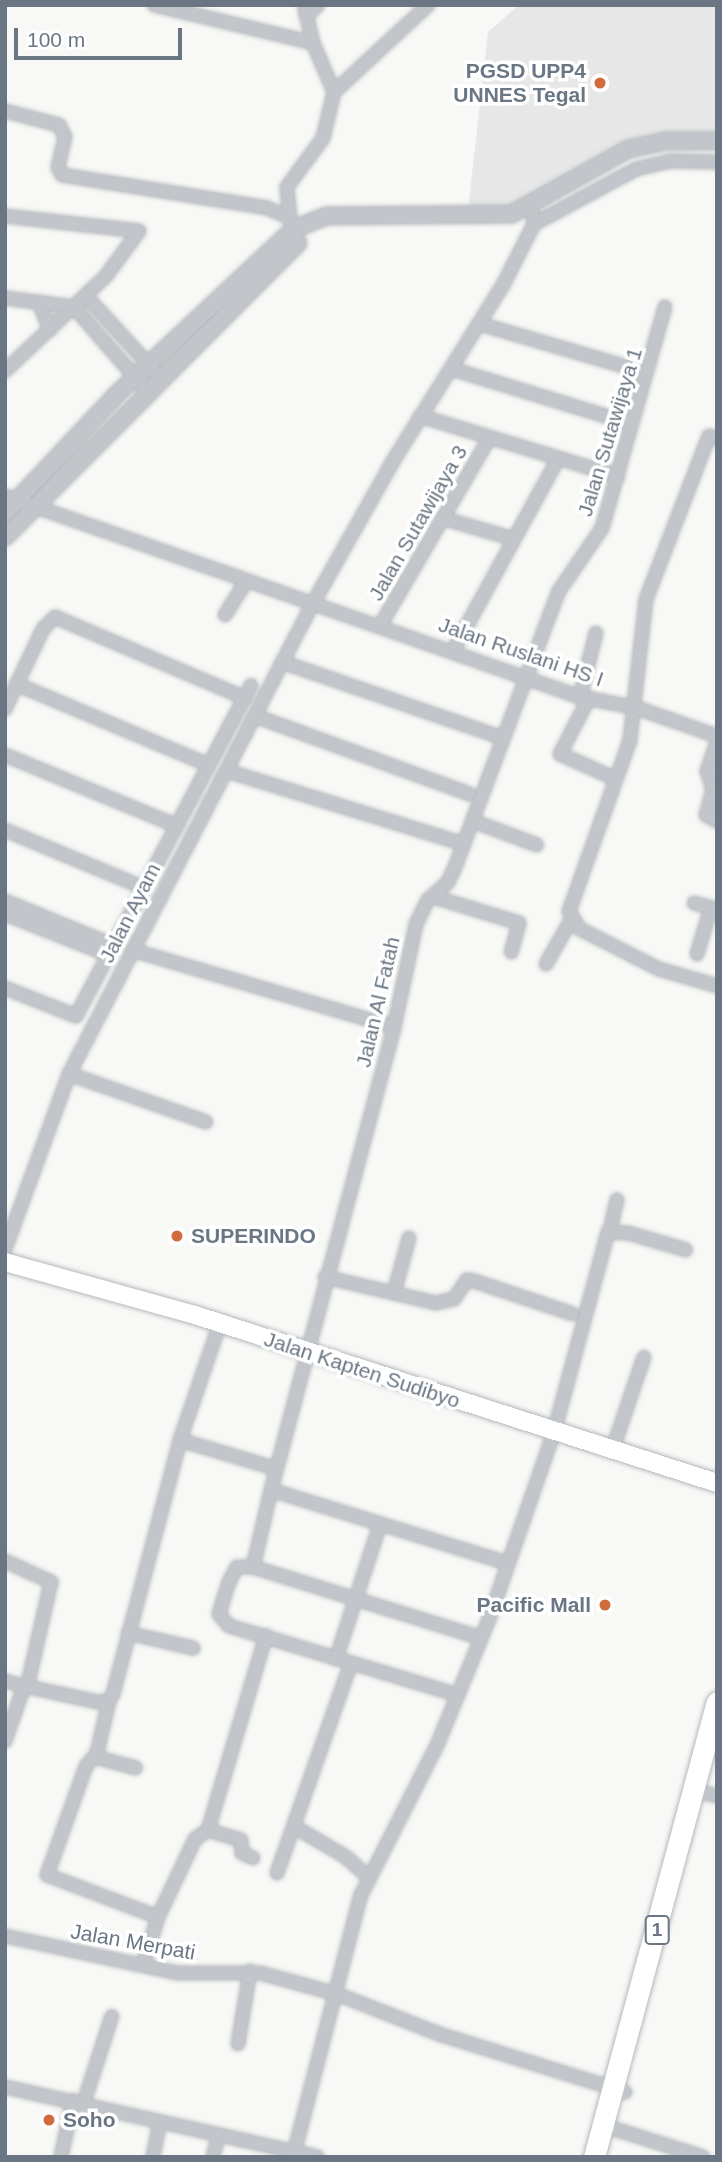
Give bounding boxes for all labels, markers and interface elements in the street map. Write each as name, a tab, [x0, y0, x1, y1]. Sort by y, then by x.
scale bar	[18, 14, 186, 58]
text: 100 m	[27, 28, 85, 51]
place label: PGSD UPP4 UNNES Tegal	[453, 58, 586, 108]
marker: PGSD UPP4 UNNES Tegal	[592, 75, 608, 91]
street label: Jalan Sutawijaya 1	[572, 345, 648, 519]
street label: Jalan Sutawijaya 3	[363, 441, 473, 605]
street label: Jalan Ruslani HS I	[435, 612, 607, 692]
street label: Jalan Ayam	[94, 859, 166, 967]
street label: Jalan Al Fatah	[351, 934, 405, 1070]
place label: SUPERINDO	[191, 1223, 316, 1249]
marker: SUPERINDO	[169, 1228, 185, 1244]
street label: Jalan Kapten Sudibyo	[261, 1326, 463, 1414]
place label: Pacific Mall	[477, 1592, 591, 1618]
marker: Pacific Mall	[597, 1597, 613, 1613]
road number: 1	[643, 1914, 671, 1946]
street label: Jalan Merpati	[69, 1919, 197, 1965]
place label: Soho	[63, 2107, 115, 2133]
marker: Soho	[41, 2112, 57, 2128]

